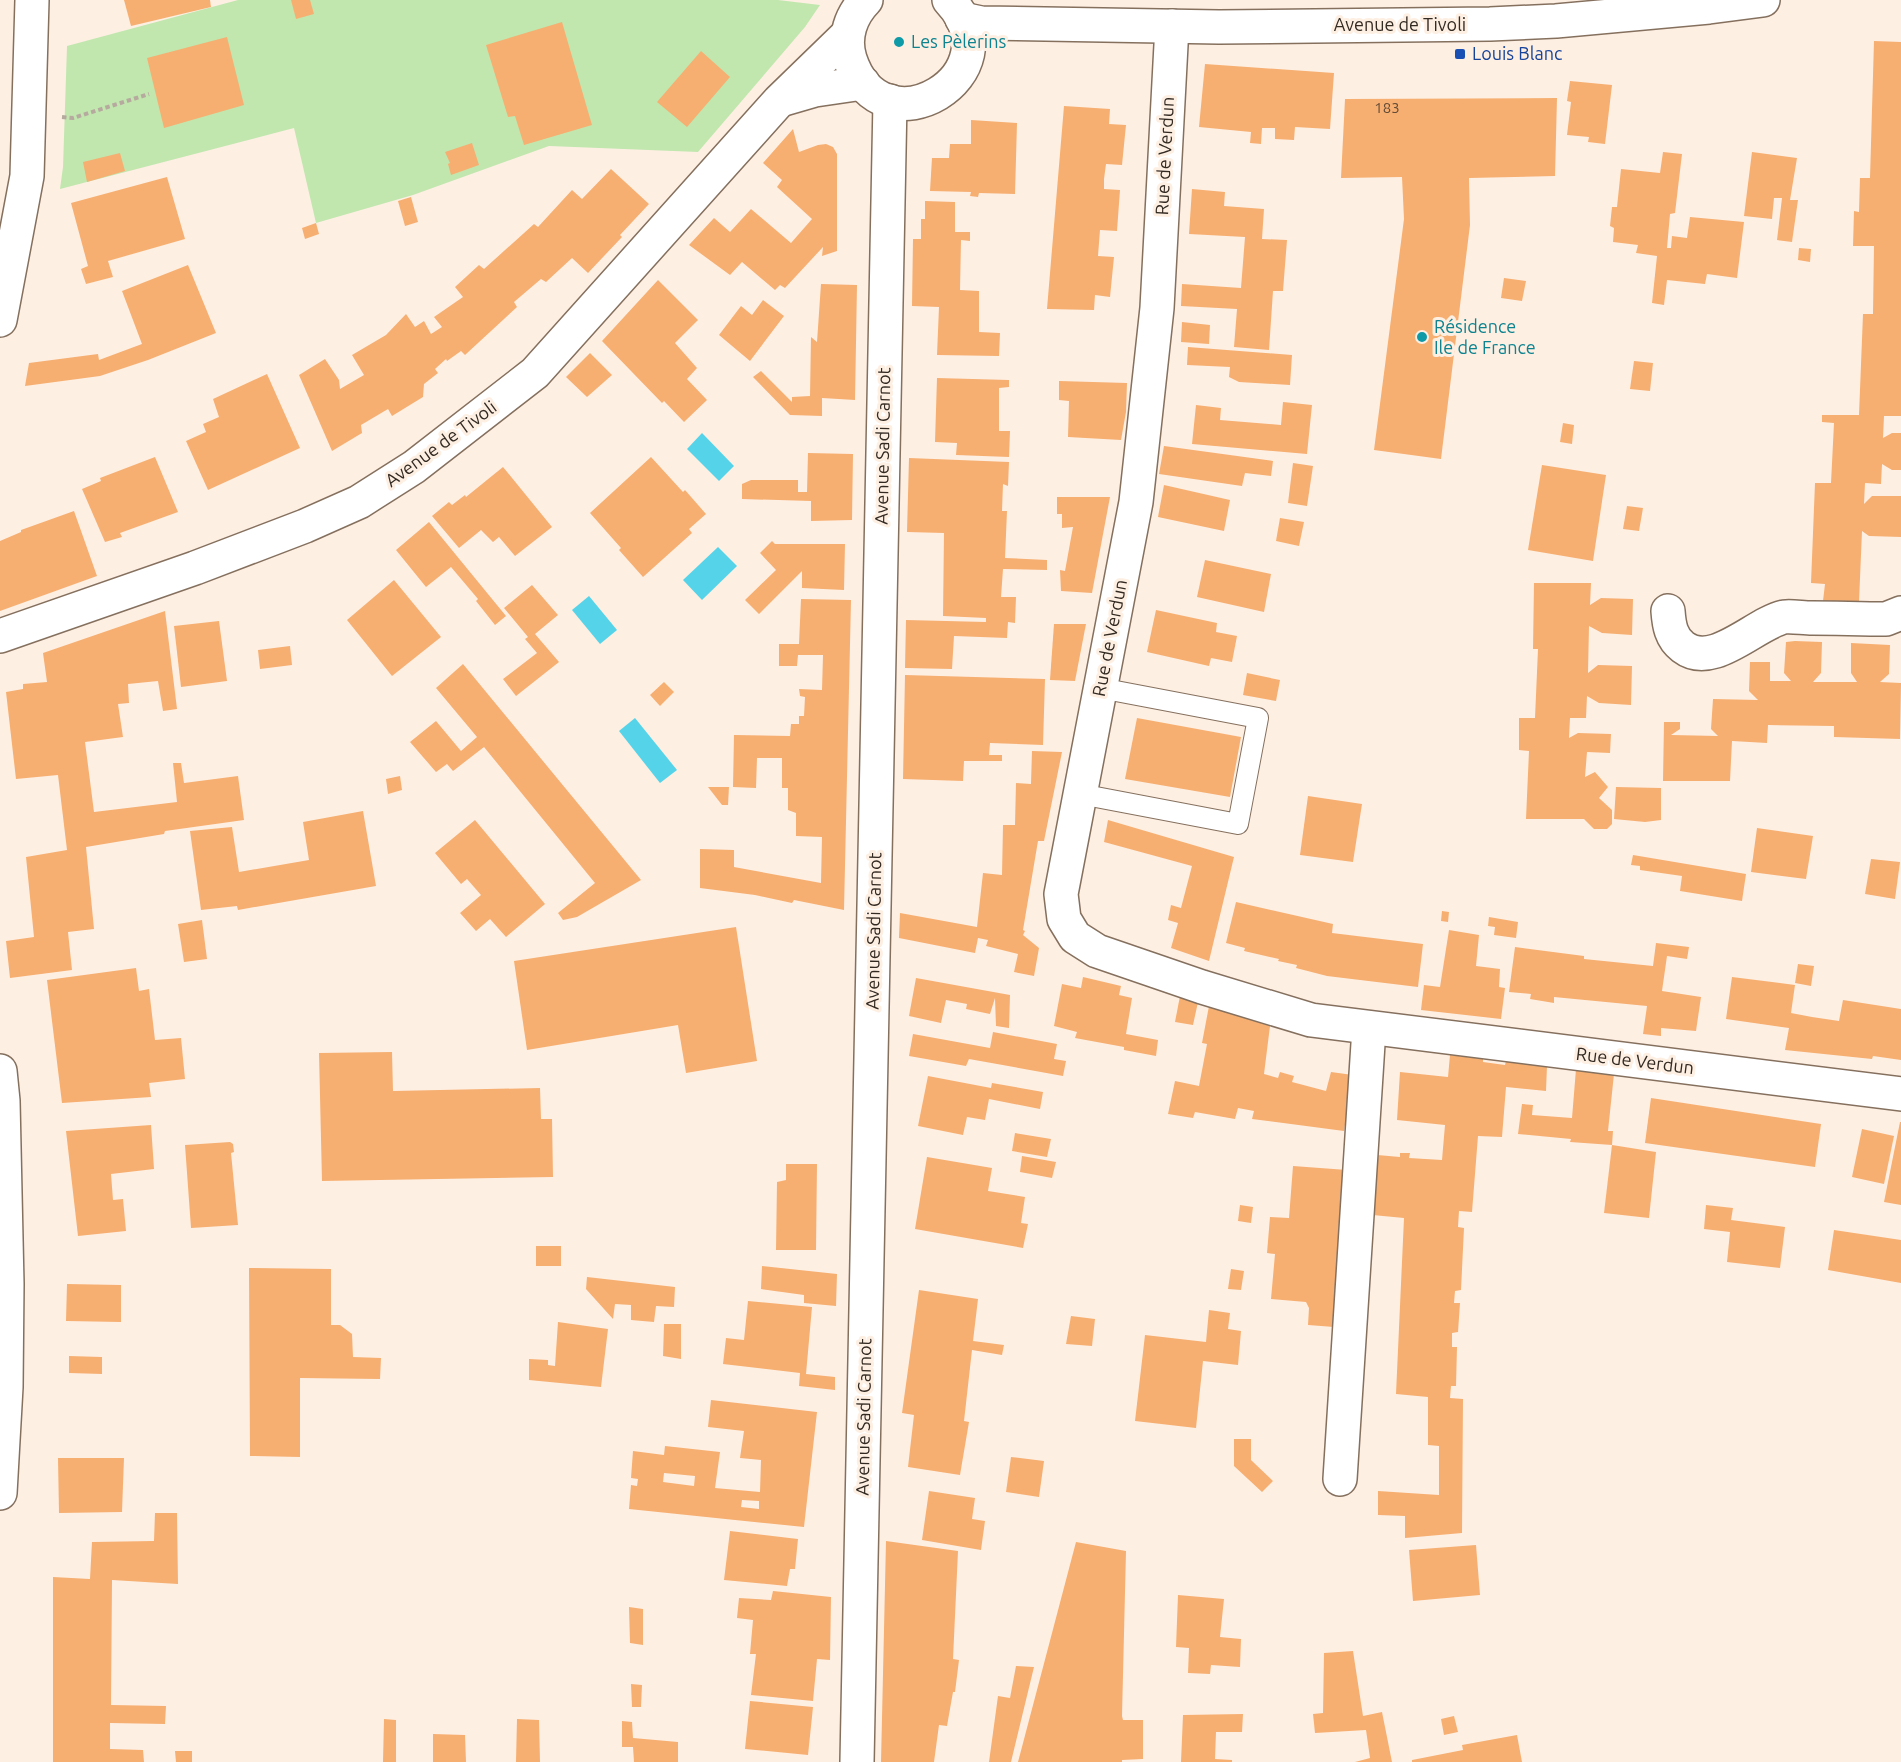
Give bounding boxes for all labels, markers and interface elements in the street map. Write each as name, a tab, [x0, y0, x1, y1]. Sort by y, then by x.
street label: Avenue de Tivoli	[1334, 14, 1466, 34]
place label: Les Pèlerins	[911, 31, 1006, 51]
marker: Les Pèlerins	[892, 35, 906, 49]
place label: Louis Blanc	[1472, 43, 1562, 63]
marker: Louis Blanc	[1453, 47, 1467, 61]
street label: Rue de Verdun	[1151, 96, 1177, 216]
house number: 183	[1374, 99, 1400, 116]
place label: Résidence Ile de France	[1434, 316, 1536, 357]
marker: Résidence Ile de France	[1415, 330, 1429, 344]
street label: Avenue Sadi Carnot	[871, 367, 893, 525]
street label: Avenue de Tivoli	[381, 396, 500, 490]
street label: Rue de Verdun	[1088, 578, 1130, 698]
street label: Avenue Sadi Carnot	[862, 852, 884, 1010]
street label: Rue de Verdun	[1575, 1043, 1695, 1077]
street label: Avenue Sadi Carnot	[852, 1338, 874, 1496]

